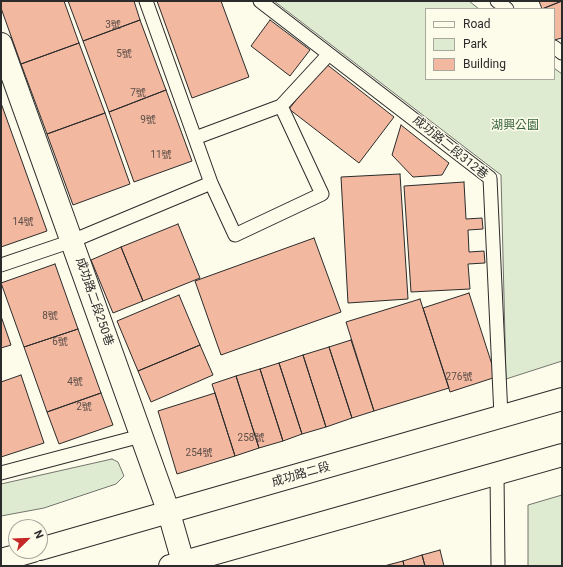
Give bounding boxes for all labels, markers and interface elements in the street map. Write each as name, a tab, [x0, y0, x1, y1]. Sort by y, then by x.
legend	[425, 8, 555, 80]
text: Road	[463, 17, 491, 31]
house number: 3號	[105, 19, 121, 31]
text: Park	[463, 37, 487, 51]
house number: 5號	[116, 48, 132, 60]
text: Building	[463, 57, 506, 71]
house number: 7號	[130, 87, 146, 99]
street label: 成功路二段312巷	[410, 113, 490, 183]
house number: 9號	[140, 114, 156, 126]
park label: 湖興公園	[491, 119, 539, 133]
house number: 11號	[150, 149, 172, 161]
house number: 14號	[12, 216, 34, 228]
street label: 成功路二段250巷	[72, 256, 116, 348]
house number: 8號	[42, 310, 58, 322]
house number: 6號	[52, 336, 68, 348]
house number: 276號	[446, 371, 472, 383]
house number: 4號	[67, 376, 83, 388]
house number: 2號	[76, 401, 92, 413]
house number: 258號	[238, 432, 264, 444]
house number: 254號	[186, 447, 212, 459]
street label: 成功路二段	[270, 460, 332, 490]
north arrow	[8, 519, 48, 559]
text: N	[31, 528, 46, 541]

